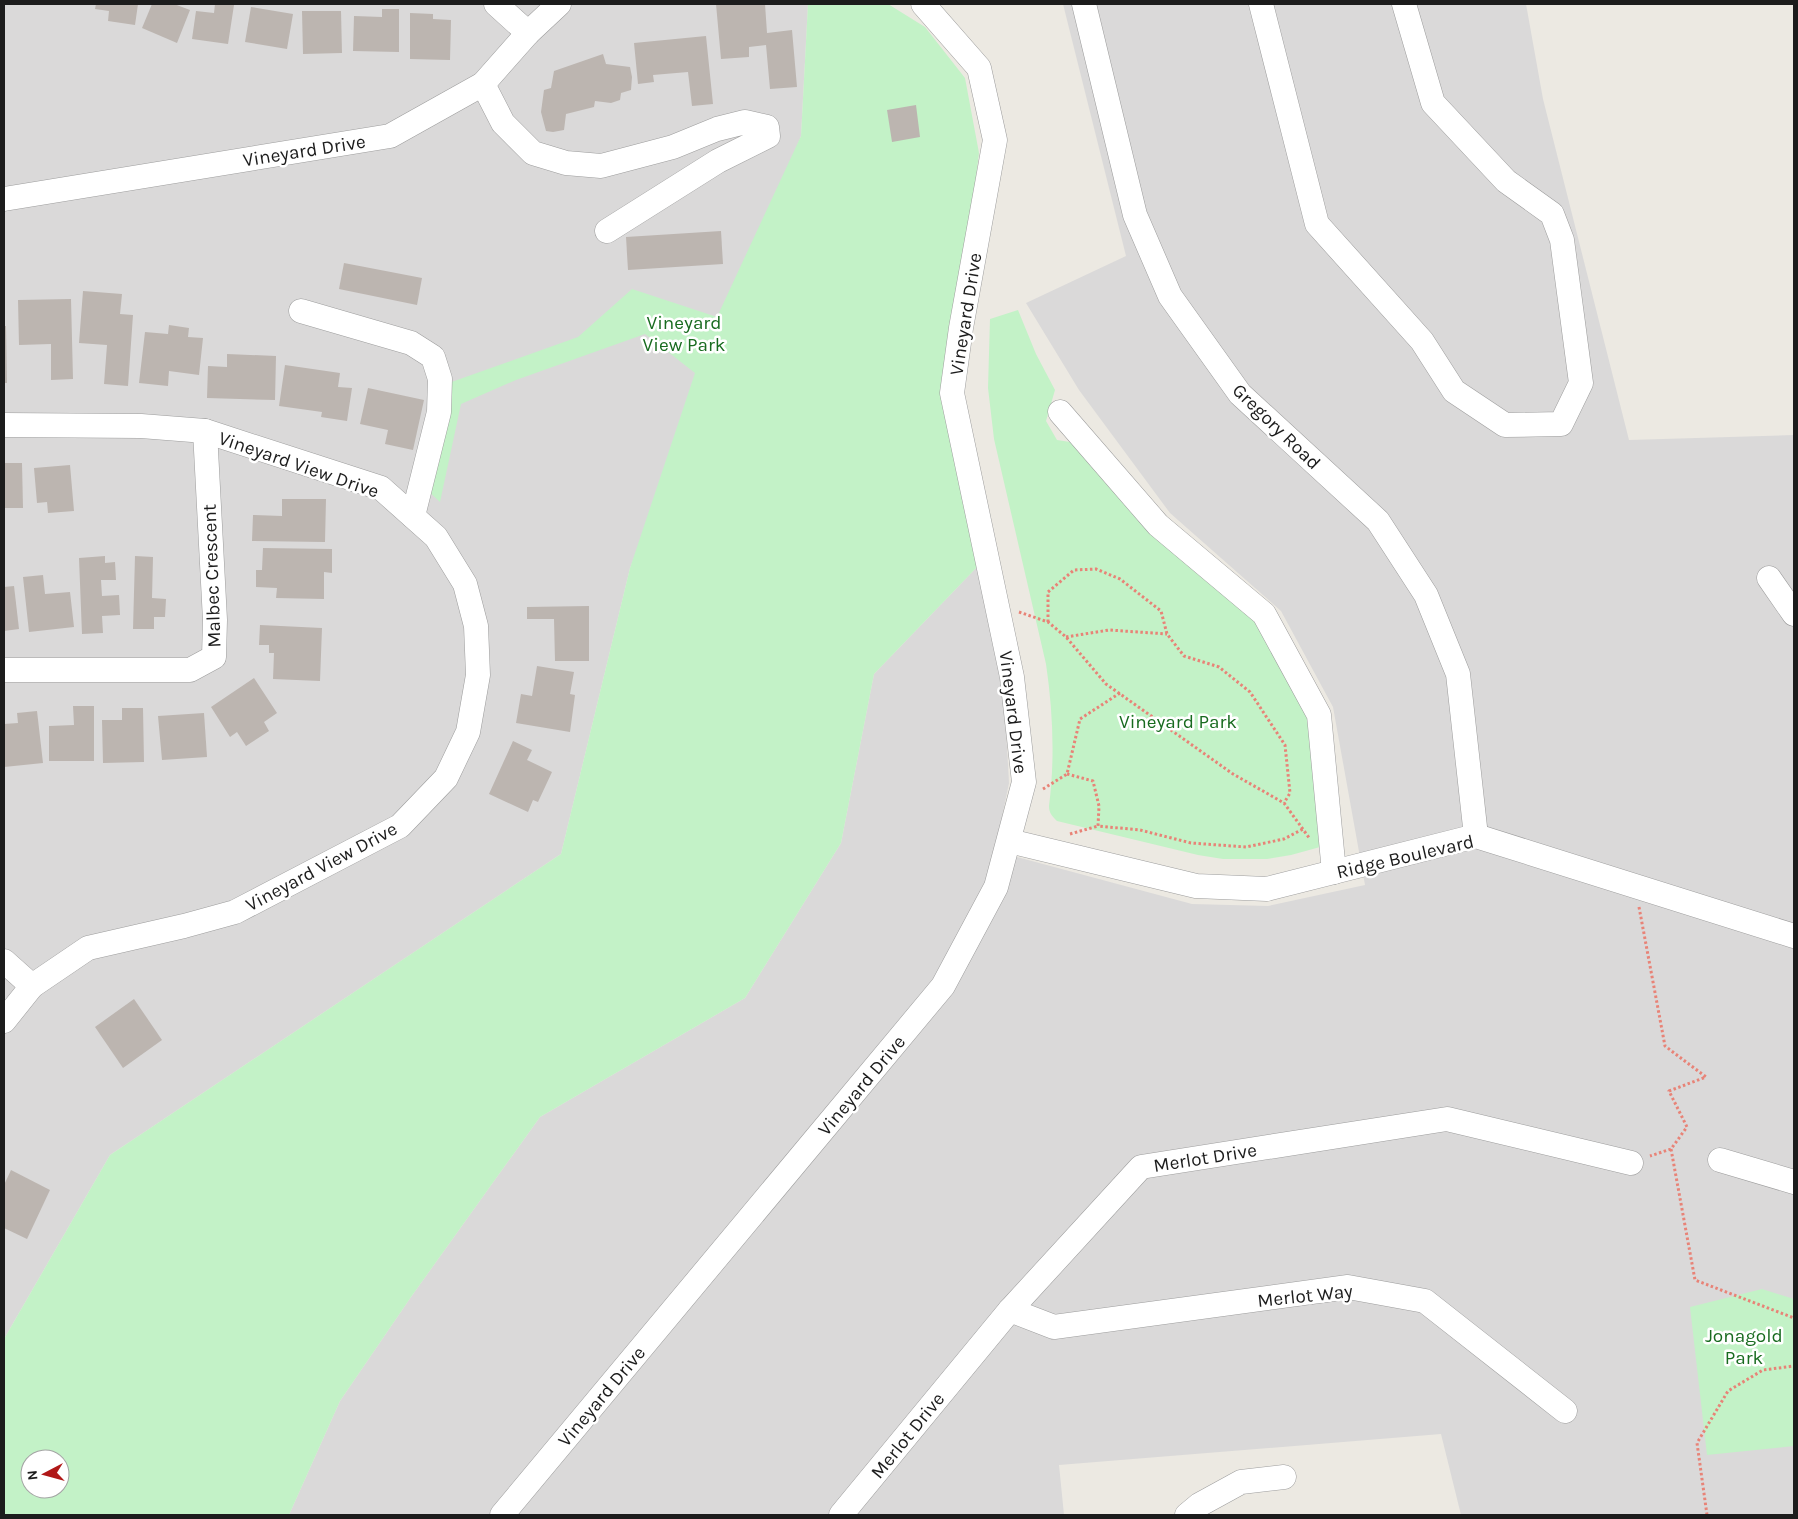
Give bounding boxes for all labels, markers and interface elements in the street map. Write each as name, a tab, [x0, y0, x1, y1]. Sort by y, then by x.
street label: Vineyard Drive	[241, 130, 367, 172]
street label: Vineyard Drive	[945, 251, 987, 377]
park label: Vineyard View Park	[643, 312, 726, 356]
street label: Gregory Road	[1228, 379, 1325, 474]
street label: Vineyard View Drive	[216, 427, 382, 503]
street label: Malbec Crescent	[198, 504, 225, 648]
street label: Vineyard Drive	[995, 649, 1031, 775]
park label: Vineyard Park	[1119, 711, 1237, 733]
street label: Vineyard View Drive	[242, 818, 401, 916]
street label: Ridge Boulevard	[1334, 830, 1476, 883]
street label: Vineyard Drive	[814, 1031, 910, 1140]
street label: Merlot Drive	[1152, 1139, 1258, 1177]
street label: Merlot Way	[1256, 1280, 1354, 1312]
park label: Jonagold Park	[1705, 1325, 1783, 1369]
street label: Vineyard Drive	[554, 1342, 650, 1451]
street label: Merlot Drive	[866, 1388, 949, 1483]
north arrow	[20, 1449, 70, 1499]
text: N	[24, 1469, 42, 1481]

